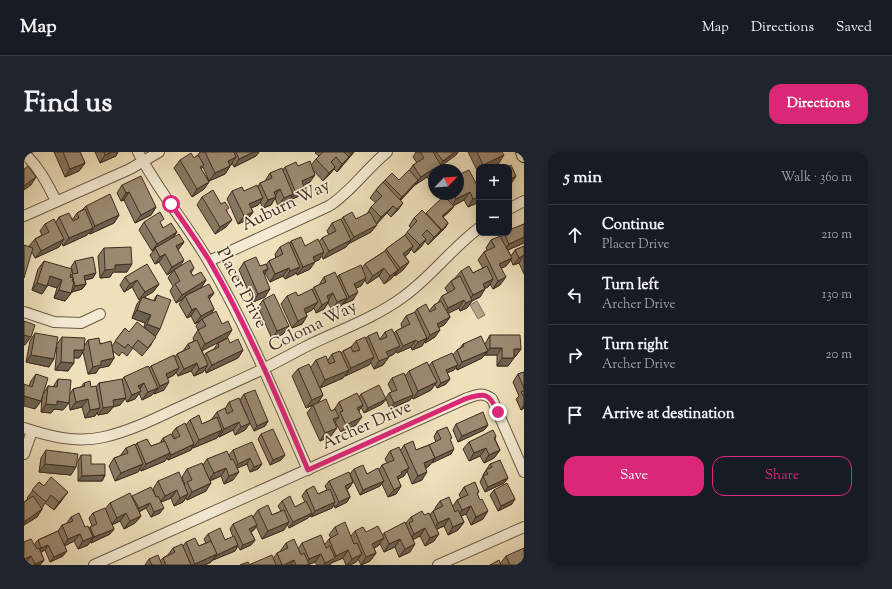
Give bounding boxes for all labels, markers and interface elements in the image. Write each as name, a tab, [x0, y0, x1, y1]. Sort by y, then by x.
text: Map	[20, 14, 57, 41]
text: Map	[702, 18, 729, 38]
text: Directions	[751, 18, 814, 38]
text: Saved	[836, 18, 872, 38]
text: Find us	[24, 84, 112, 124]
button: Directions	[769, 84, 868, 124]
north arrow	[428, 164, 464, 200]
map controls	[476, 164, 512, 236]
button: +	[476, 164, 512, 200]
text: 5 min	[564, 166, 602, 190]
text: Walk · 360 m	[781, 169, 852, 187]
street label: Auburn Way	[238, 174, 335, 238]
route start	[162, 195, 180, 213]
button: −	[476, 200, 512, 236]
text: Continue	[602, 215, 664, 236]
icon: ahead	[564, 224, 586, 246]
text: 210 m	[821, 226, 852, 244]
text: Placer Drive	[602, 236, 670, 254]
street label: Placer Drive	[210, 243, 272, 333]
text: Turn left	[602, 275, 659, 296]
icon: left	[564, 284, 586, 306]
text: 130 m	[822, 286, 852, 304]
street label: Coloma Way	[265, 295, 362, 359]
text: Archer Drive	[602, 296, 675, 314]
text: Turn right	[602, 335, 668, 356]
icon: right	[564, 344, 586, 366]
text: 20 m	[826, 346, 852, 364]
text: Archer Drive	[602, 356, 675, 374]
street label: Archer Drive	[318, 395, 416, 457]
route end	[489, 403, 507, 421]
icon: arrive	[564, 404, 586, 426]
text: Arrive at destination	[602, 404, 735, 425]
button: Save	[564, 456, 704, 496]
button: Share	[712, 456, 852, 496]

